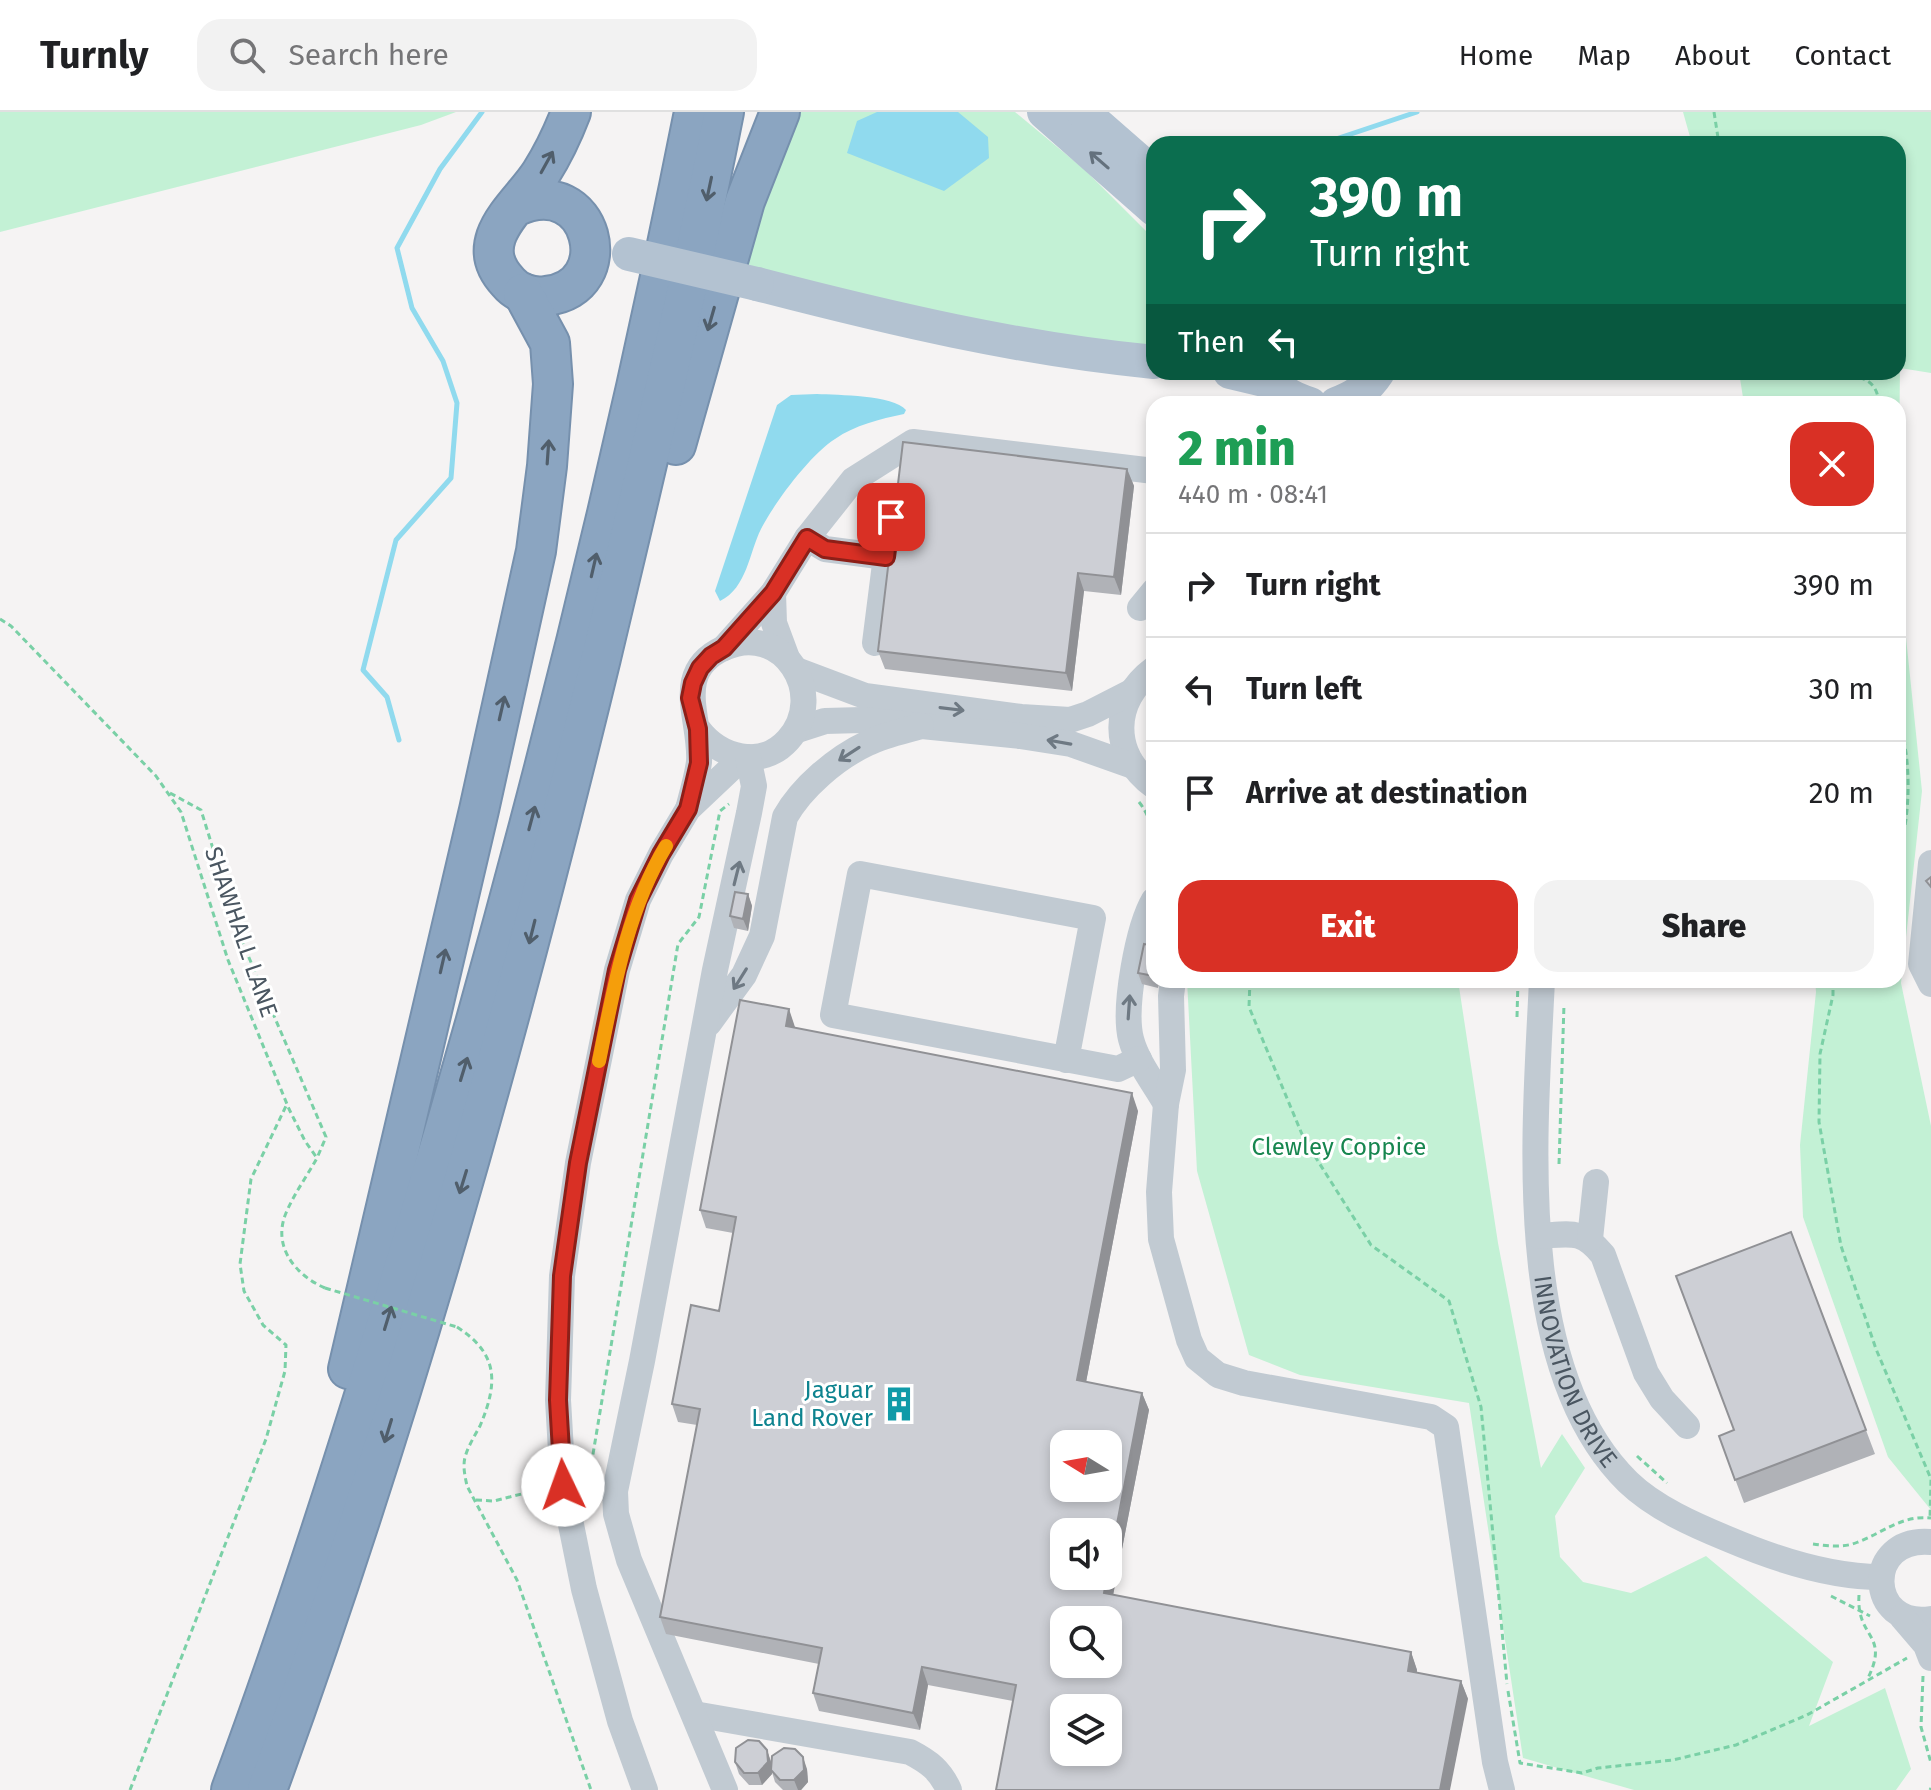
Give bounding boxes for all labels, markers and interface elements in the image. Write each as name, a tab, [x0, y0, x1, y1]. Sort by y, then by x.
search box	[197, 19, 757, 91]
text: Turnly	[40, 32, 149, 78]
icon: search	[225, 33, 269, 77]
text: Search here	[289, 37, 449, 73]
text: Home	[1459, 39, 1533, 72]
text: Map	[1577, 39, 1631, 72]
text: About	[1675, 39, 1750, 72]
text: Contact	[1794, 39, 1891, 72]
one-way arrow	[539, 151, 555, 174]
one-way arrow	[1090, 151, 1110, 169]
text: 390 m	[1310, 164, 1463, 231]
icon: right	[1178, 168, 1282, 272]
one-way arrow	[700, 175, 715, 201]
text: Turn right	[1310, 232, 1470, 276]
one-way arrow	[703, 305, 718, 331]
icon: left	[1261, 320, 1305, 364]
text: Then	[1178, 324, 1245, 360]
text: 2 min	[1178, 420, 1296, 478]
button: close	[1790, 422, 1874, 506]
one-way arrow	[541, 439, 556, 466]
text: 440 m · 08:41	[1178, 479, 1328, 510]
pin	[857, 483, 925, 551]
icon: arrive	[869, 495, 913, 539]
one-way arrow	[587, 553, 602, 579]
icon: right	[1178, 563, 1222, 607]
text: Turn right	[1246, 567, 1381, 603]
text: 390 m	[1793, 567, 1874, 603]
icon: left	[1178, 667, 1222, 711]
text: Turn left	[1246, 671, 1362, 707]
text: 30 m	[1809, 671, 1874, 707]
one-way arrow	[495, 695, 510, 721]
one-way arrow	[939, 702, 964, 717]
one-way arrow	[1047, 734, 1072, 749]
one-way arrow	[838, 747, 861, 763]
icon: arrive	[1178, 771, 1222, 815]
text: Arrive at destination	[1246, 775, 1528, 811]
text: 20 m	[1809, 775, 1874, 811]
one-way arrow	[525, 805, 540, 831]
street label: SHAWHALL LANE	[199, 843, 283, 1021]
one-way arrow	[730, 860, 745, 886]
button: Exit	[1178, 880, 1518, 972]
button: Share	[1534, 880, 1874, 972]
one-way arrow	[524, 918, 539, 944]
one-way arrow	[436, 949, 451, 974]
one-way arrow	[732, 967, 749, 989]
one-way arrow	[1122, 995, 1137, 1021]
one-way arrow	[457, 1056, 472, 1082]
park label: Clewley Coppice	[1252, 1133, 1426, 1161]
one-way arrow	[455, 1169, 470, 1195]
street label: INNOVATION DRIVE	[1528, 1274, 1623, 1473]
one-way arrow	[381, 1305, 396, 1331]
place label: Jaguar Land Rover	[751, 1376, 874, 1432]
building icon: Jaguar Land Rover	[880, 1385, 918, 1423]
one-way arrow	[380, 1418, 395, 1444]
north arrow	[1050, 1430, 1122, 1502]
map controls	[1050, 1430, 1122, 1766]
position arrow	[521, 1443, 605, 1527]
button: sound	[1050, 1518, 1122, 1590]
button: search	[1050, 1606, 1122, 1678]
button: layers	[1050, 1694, 1122, 1766]

